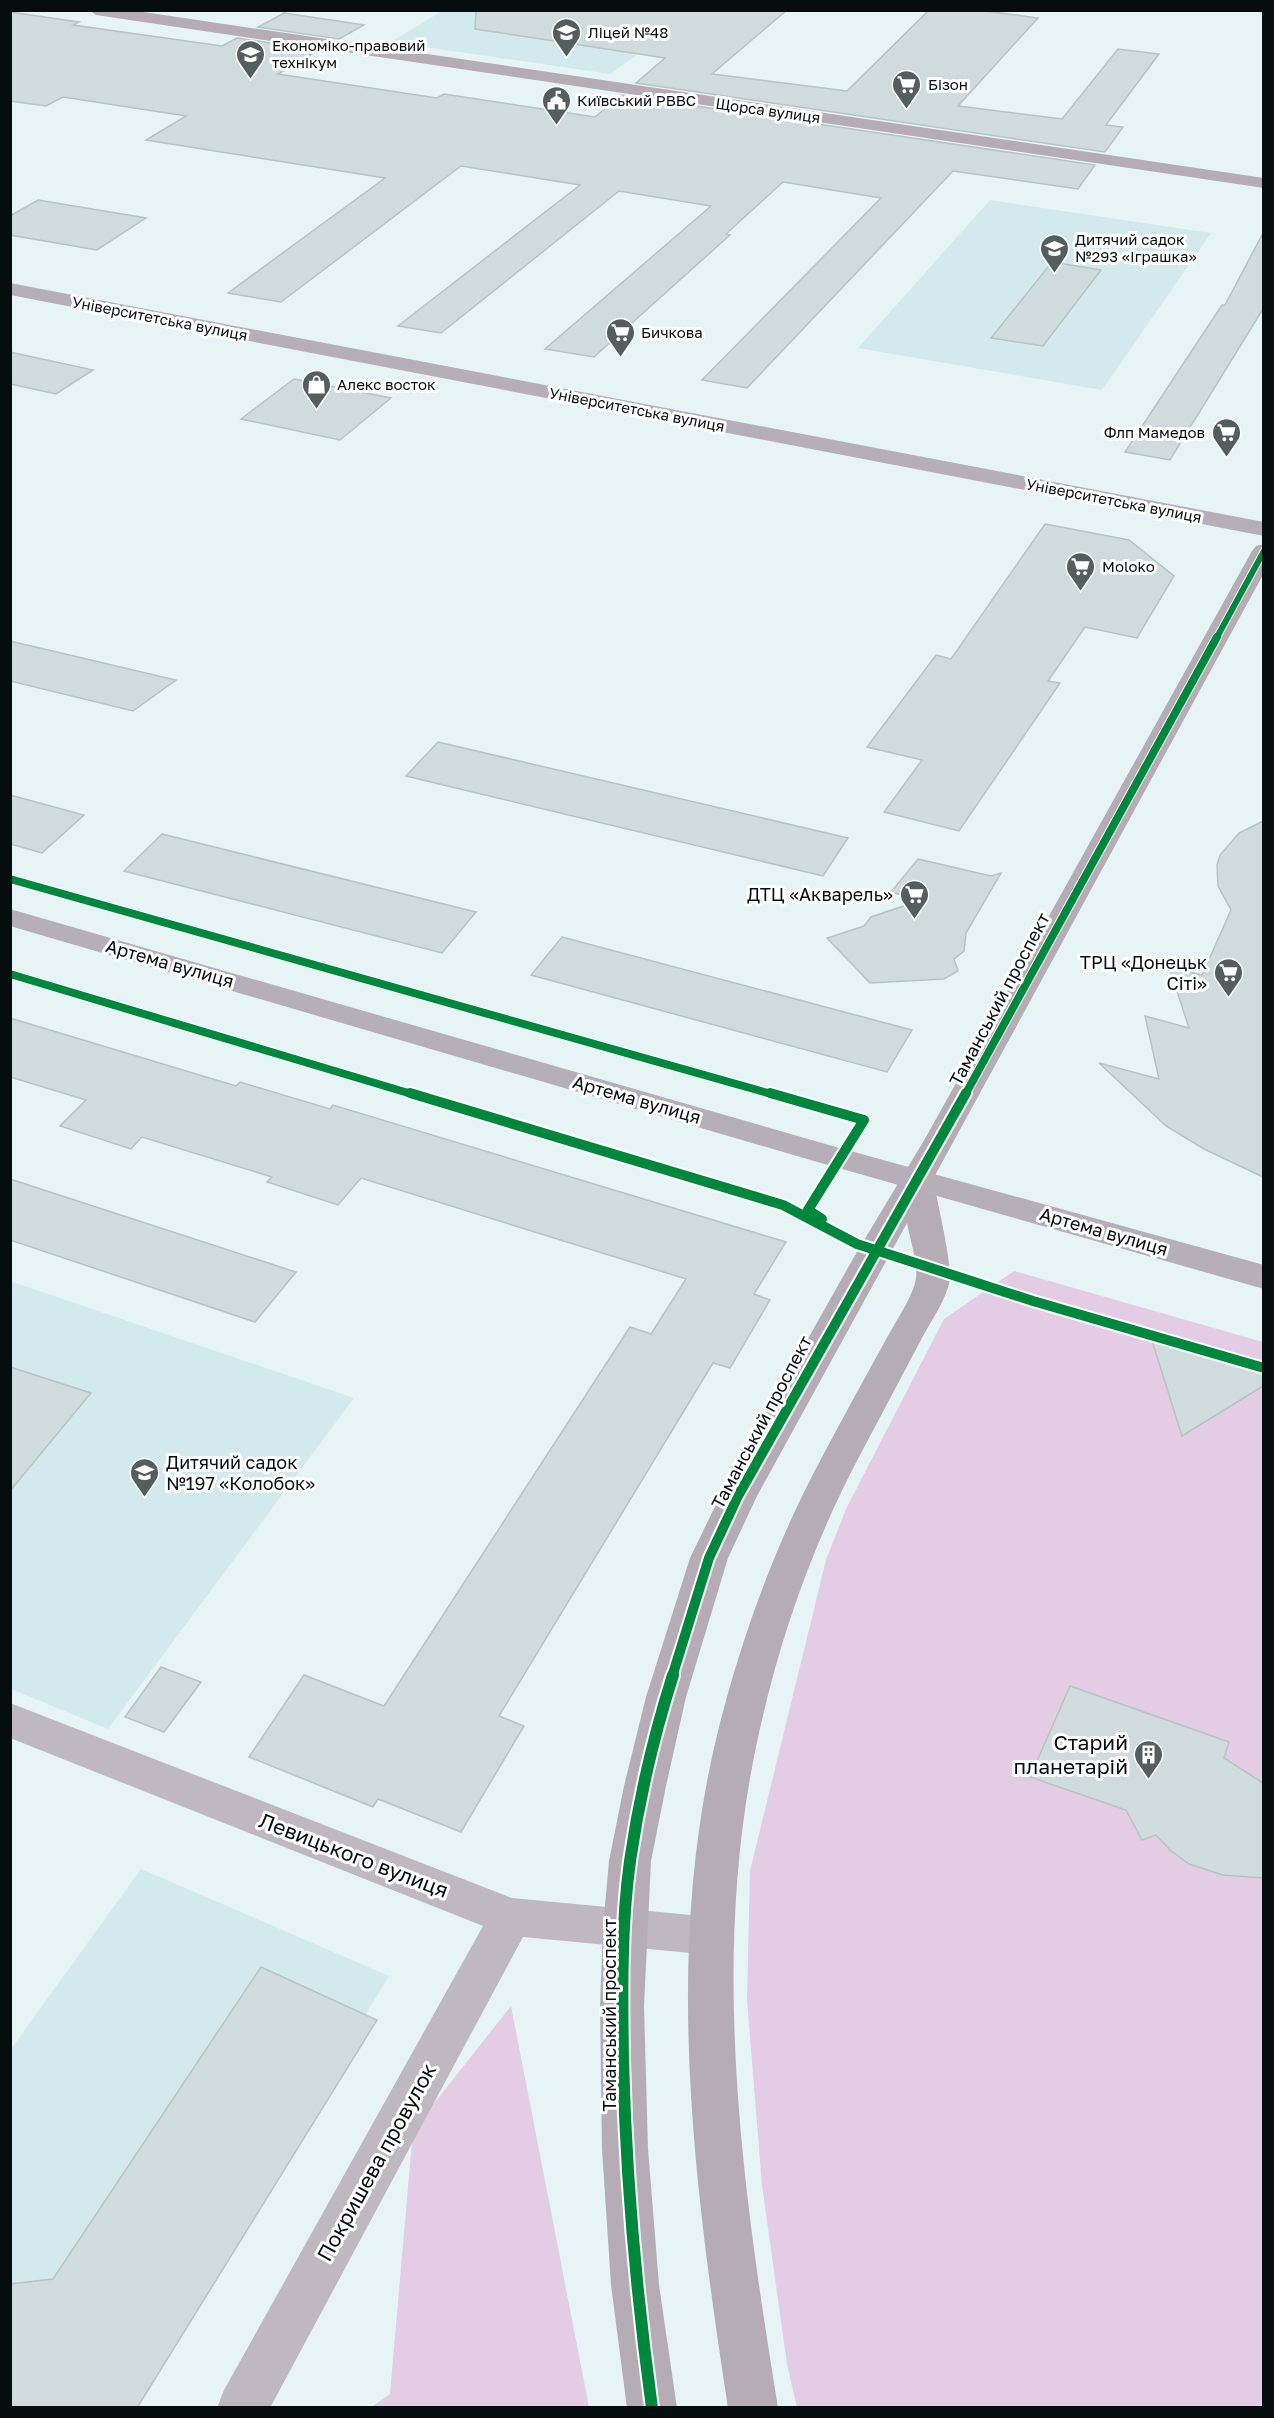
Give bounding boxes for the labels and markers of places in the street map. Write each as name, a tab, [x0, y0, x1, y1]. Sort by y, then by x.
school or university icon: Ліцей №48	[551, 16, 583, 58]
place label: Ліцей №48	[588, 23, 668, 41]
place label: Економіко-правовий технікум	[272, 36, 425, 71]
school or university icon: Економіко-правовий технікум	[235, 38, 267, 80]
supermarket icon: Бізон	[891, 68, 923, 110]
place label: Бізон	[928, 75, 968, 93]
public building icon: Київський РВВС	[540, 84, 572, 126]
place label: Київський РВВС	[577, 91, 696, 109]
place label: Дитячий садок №293 «Іграшка»	[1075, 230, 1197, 265]
school or university icon: Дитячий садок №293 «Іграшка»	[1038, 232, 1070, 274]
supermarket icon: Бичкова	[604, 316, 636, 358]
place label: Бичкова	[641, 323, 703, 341]
shop icon: Алекс восток	[300, 368, 332, 410]
place label: Алекс восток	[337, 375, 436, 393]
supermarket icon: Флп Мамедов	[1210, 416, 1242, 458]
place label: Флп Мамедов	[1104, 423, 1205, 441]
supermarket icon: Moloko	[1065, 550, 1097, 592]
place label: Moloko	[1102, 557, 1155, 575]
supermarket icon: ДТЦ «Акварель»	[898, 878, 930, 920]
place label: ДТЦ «Акварель»	[747, 883, 893, 905]
place label: ТРЦ «Донецьк Сіті»	[1080, 951, 1207, 994]
supermarket icon: ТРЦ «Донецьк Сіті»	[1212, 956, 1244, 998]
place label: Дитячий садок №197 «Колобок»	[166, 1451, 315, 1494]
school or university icon: Дитячий садок №197 «Колобок»	[129, 1456, 161, 1498]
place label: Старий планетарій	[1013, 1729, 1128, 1779]
building icon: Старий планетарій	[1133, 1738, 1165, 1780]

